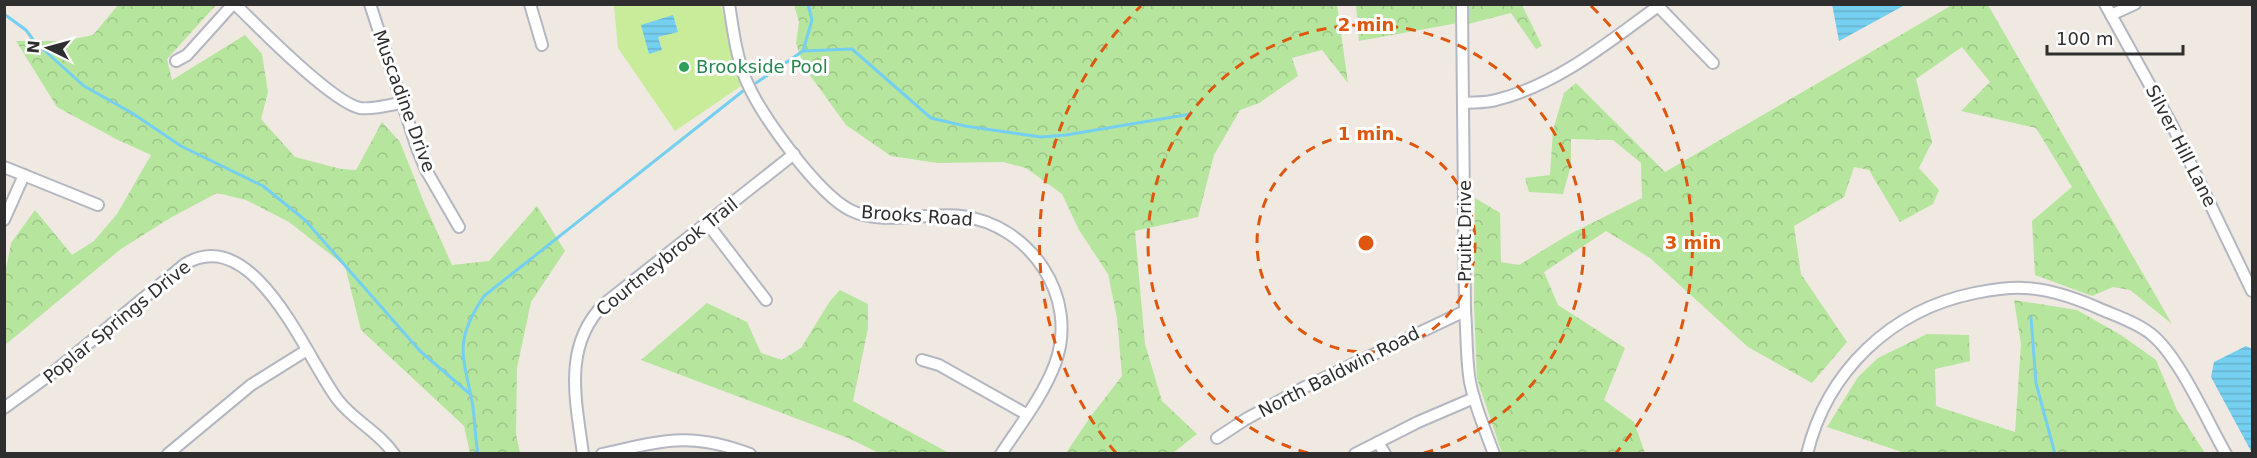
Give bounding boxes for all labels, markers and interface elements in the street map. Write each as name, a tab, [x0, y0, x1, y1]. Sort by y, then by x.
text: 2 min	[1338, 14, 1394, 35]
north arrow	[18, 18, 78, 78]
scale bar	[2047, 18, 2184, 56]
street label: Muscadine Drive	[369, 27, 440, 175]
text: 100 m	[2056, 28, 2114, 49]
text: N	[24, 39, 44, 54]
place label: Brookside Pool	[696, 56, 828, 77]
marker: Brookside Pool	[677, 60, 691, 74]
street label: Silver Hill Lane	[2142, 81, 2221, 210]
text: 1 min	[1338, 123, 1394, 144]
street label: Pruitt Drive	[1454, 180, 1475, 282]
street label: Courtneybrook Trail	[592, 193, 742, 320]
street label: Brooks Road	[860, 201, 974, 230]
text: 3 min	[1665, 232, 1721, 253]
centre of rings	[1356, 233, 1376, 253]
street label: Poplar Springs Drive	[39, 256, 194, 387]
street label: North Baldwin Road	[1255, 322, 1423, 421]

